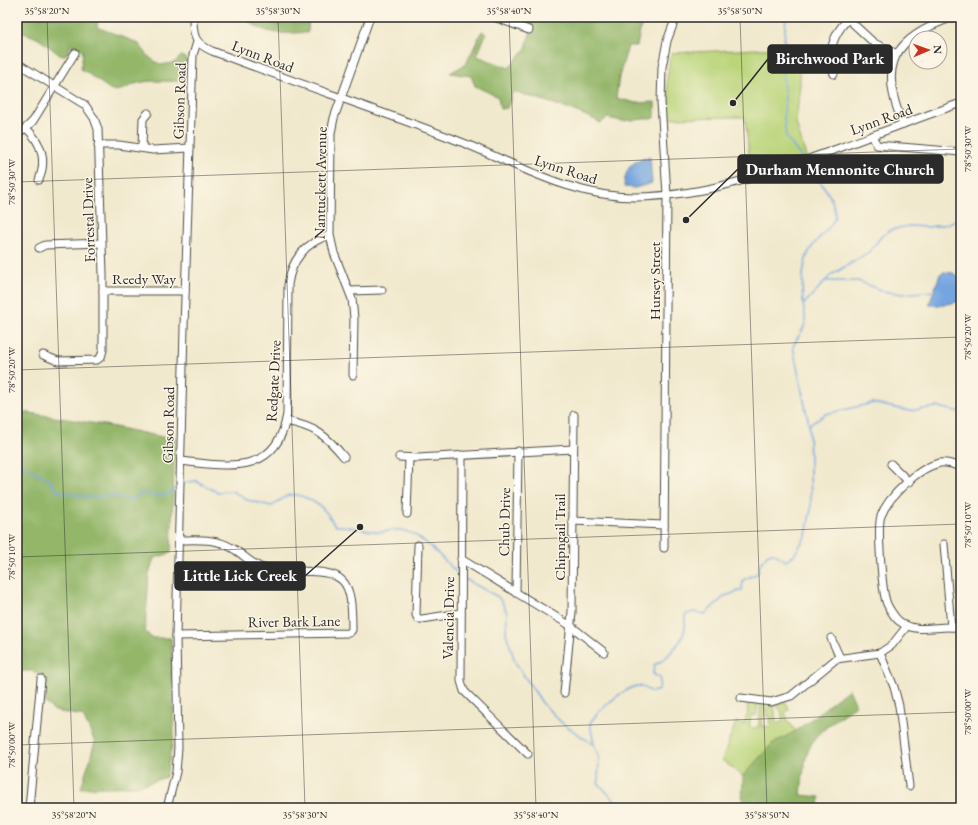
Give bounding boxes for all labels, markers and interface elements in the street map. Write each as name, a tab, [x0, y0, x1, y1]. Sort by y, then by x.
text: 35°58'20"N	[25, 4, 70, 17]
text: 35°58'30"N	[256, 4, 301, 17]
text: 35°58'40"N	[487, 4, 532, 17]
text: 35°58'50"N	[718, 4, 763, 17]
north arrow	[908, 30, 948, 70]
street label: Lynn Road	[229, 36, 297, 77]
callout: Birchwood Park	[768, 45, 892, 73]
text: N	[931, 45, 945, 54]
text: Birchwood Park	[776, 48, 884, 69]
street label: Gibson Road	[168, 62, 190, 140]
street label: Lynn Road	[847, 99, 915, 139]
text: 78°50'30"W	[961, 125, 974, 172]
street label: Nantuckett Avenue	[310, 126, 330, 240]
street label: Lynn Road	[532, 150, 600, 188]
callout: Durham Mennonite Church	[738, 155, 943, 183]
text: 78°50'30"W	[5, 158, 18, 205]
text: Durham Mennonite Church	[746, 159, 934, 180]
street label: Forrestal Drive	[77, 177, 99, 263]
street label: Hursey Street	[645, 242, 664, 320]
street label: Reedy Way	[112, 269, 176, 288]
text: 78°50'20"W	[961, 313, 974, 360]
street label: Redgate Drive	[261, 339, 285, 422]
text: 78°50'20"W	[5, 346, 18, 393]
street label: Gibson Road	[158, 386, 178, 464]
street label: Chub Drive	[494, 487, 514, 557]
street label: Chipngail Trail	[550, 493, 569, 581]
text: 78°50'10"W	[961, 501, 974, 548]
text: 78°50'10"W	[5, 533, 18, 580]
callout: Little Lick Creek	[175, 562, 305, 590]
text: Little Lick Creek	[183, 565, 297, 586]
street label: Valencia Drive	[438, 576, 458, 660]
street label: River Bark Lane	[247, 611, 341, 631]
text: 78°50'00"W	[961, 688, 974, 735]
text: 78°50'00"W	[5, 721, 18, 768]
text: 35°58'20"N	[52, 808, 97, 821]
text: 35°58'30"N	[283, 808, 328, 821]
text: 35°58'40"N	[514, 808, 559, 821]
text: 35°58'50"N	[745, 808, 790, 821]

